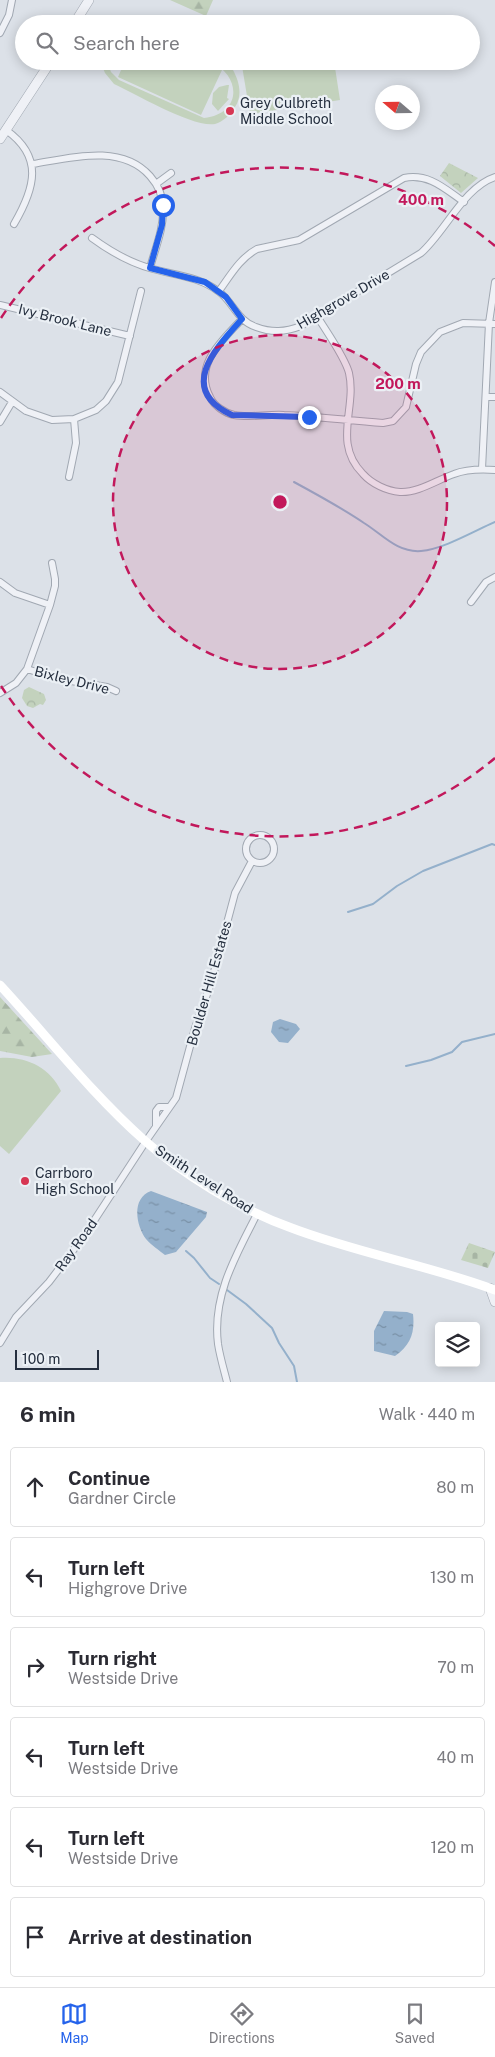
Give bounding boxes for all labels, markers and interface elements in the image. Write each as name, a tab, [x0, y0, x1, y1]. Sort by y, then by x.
search box	[15, 15, 480, 70]
icon: search	[33, 29, 61, 57]
text: Search here	[73, 32, 180, 54]
north arrow	[375, 85, 420, 130]
place label: Grey Culbreth Middle School	[240, 95, 333, 127]
marker: Grey Culbreth Middle School	[224, 105, 236, 117]
text: 400 m	[398, 191, 444, 208]
route start	[152, 194, 175, 217]
street label: Highgrove Drive	[294, 266, 392, 332]
street label: Ivy Brook Lane	[17, 301, 113, 339]
text: 200 m	[375, 375, 421, 392]
route end	[298, 406, 321, 429]
centre of rings	[271, 493, 289, 511]
street label: Bixley Drive	[33, 663, 111, 697]
street label: Boulder Hill Estates	[184, 919, 234, 1047]
street label: Smith Level Road	[152, 1141, 256, 1217]
place label: Carrboro High School	[35, 1165, 114, 1197]
marker: Carrboro High School	[19, 1175, 31, 1187]
street label: Ray Road	[52, 1216, 100, 1274]
map controls	[435, 1322, 480, 1367]
button: layers	[435, 1322, 480, 1367]
scale bar	[15, 1347, 99, 1370]
text: 100 m	[22, 1351, 60, 1367]
text: 6 min	[20, 1402, 76, 1427]
text: Walk · 440 m	[379, 1405, 475, 1424]
text: Continue	[68, 1467, 150, 1489]
icon: ahead	[21, 1473, 49, 1501]
text: 80 m	[436, 1478, 474, 1497]
text: Gardner Circle	[68, 1489, 176, 1508]
text: Turn left	[68, 1557, 145, 1579]
icon: left	[21, 1563, 49, 1591]
text: 130 m	[430, 1568, 474, 1587]
text: Highgrove Drive	[68, 1579, 187, 1598]
text: Turn right	[68, 1647, 157, 1669]
icon: right	[21, 1653, 49, 1681]
text: 70 m	[437, 1658, 474, 1677]
text: Westside Drive	[68, 1669, 178, 1688]
text: Turn left	[68, 1737, 145, 1759]
icon: left	[21, 1743, 49, 1771]
text: 40 m	[436, 1748, 474, 1767]
text: Westside Drive	[68, 1759, 178, 1778]
text: Turn left	[68, 1827, 145, 1849]
icon: left	[21, 1833, 49, 1861]
text: 120 m	[430, 1838, 474, 1857]
text: Westside Drive	[68, 1849, 178, 1868]
icon: arrive	[21, 1923, 49, 1951]
text: Arrive at destination	[68, 1926, 252, 1948]
tab: Map	[60, 2000, 89, 2046]
tab: Directions	[209, 2000, 275, 2046]
tab: Saved	[395, 2000, 435, 2046]

